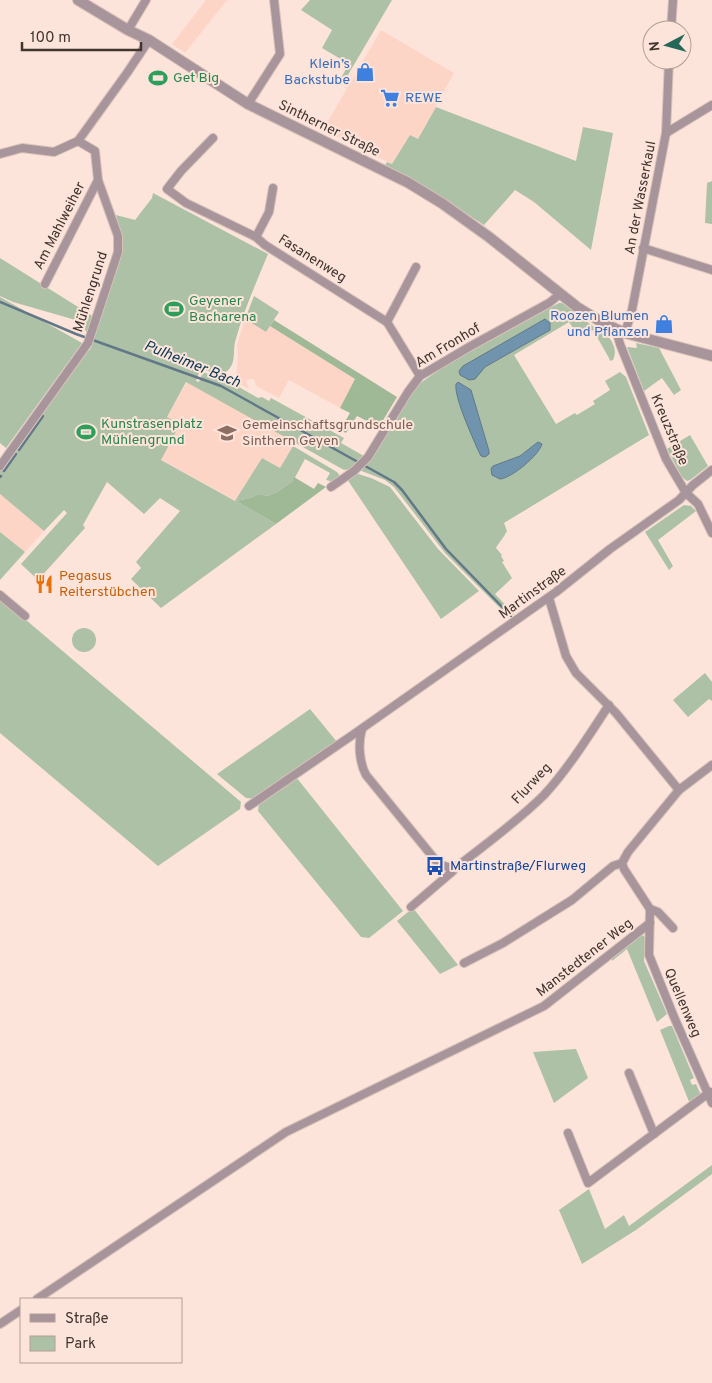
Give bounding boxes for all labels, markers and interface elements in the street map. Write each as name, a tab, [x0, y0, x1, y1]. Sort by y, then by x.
scale bar	[22, 20, 141, 52]
north arrow	[642, 20, 692, 70]
text: 100 m	[30, 29, 71, 48]
text: N	[647, 40, 665, 52]
place label: Klein’s Backstube	[284, 56, 350, 89]
shop icon: Klein’s Backstube	[354, 61, 376, 83]
sports icon: Get Big	[147, 67, 169, 89]
place label: Get Big	[173, 70, 219, 87]
supermarket icon: REWE	[379, 87, 401, 109]
place label: REWE	[405, 90, 443, 107]
street label: Sintherner Straße	[275, 97, 383, 161]
street label: An der Wasserkaul	[622, 140, 660, 256]
street label: Am Mahlweiher	[31, 179, 90, 273]
street label: Fasanenweg	[275, 231, 349, 287]
street label: Mühlengrund	[70, 250, 112, 334]
place label: Geyener Bacharena	[189, 293, 256, 326]
sports icon: Geyener Bacharena	[163, 298, 185, 320]
place label: Roozen Blumen und Pflanzen	[550, 308, 649, 341]
shop icon: Roozen Blumen und Pflanzen	[653, 313, 675, 335]
street label: Am Fronhof	[412, 320, 484, 372]
water label: Pulheimer Bach	[141, 337, 243, 393]
street label: Kreuzstraße	[646, 392, 692, 468]
place label: Kunstrasenplatz Mühlengrund	[101, 416, 203, 449]
place label: Gemeinschaftsgrundschule Sinthern Geyen	[242, 417, 413, 450]
sports icon: Kunstrasenplatz Mühlengrund	[75, 421, 97, 443]
school or university icon: Gemeinschaftsgrundschule Sinthern Geyen	[216, 422, 238, 444]
street label: Martinstraße	[496, 563, 570, 623]
place label: Pegasus Reiterstübchen	[59, 568, 156, 601]
restaurant icon: Pegasus Reiterstübchen	[33, 573, 55, 595]
street label: Flurweg	[509, 760, 555, 808]
bus stop icon: Martinstraße/Flurweg	[424, 855, 446, 877]
place label: Martinstraße/Flurweg	[450, 858, 586, 875]
street label: Manstedtener Weg	[533, 915, 637, 1001]
street label: Quellenweg	[660, 966, 704, 1040]
legend	[20, 1298, 182, 1363]
text: Straße	[65, 1310, 109, 1329]
text: Park	[65, 1335, 96, 1354]

